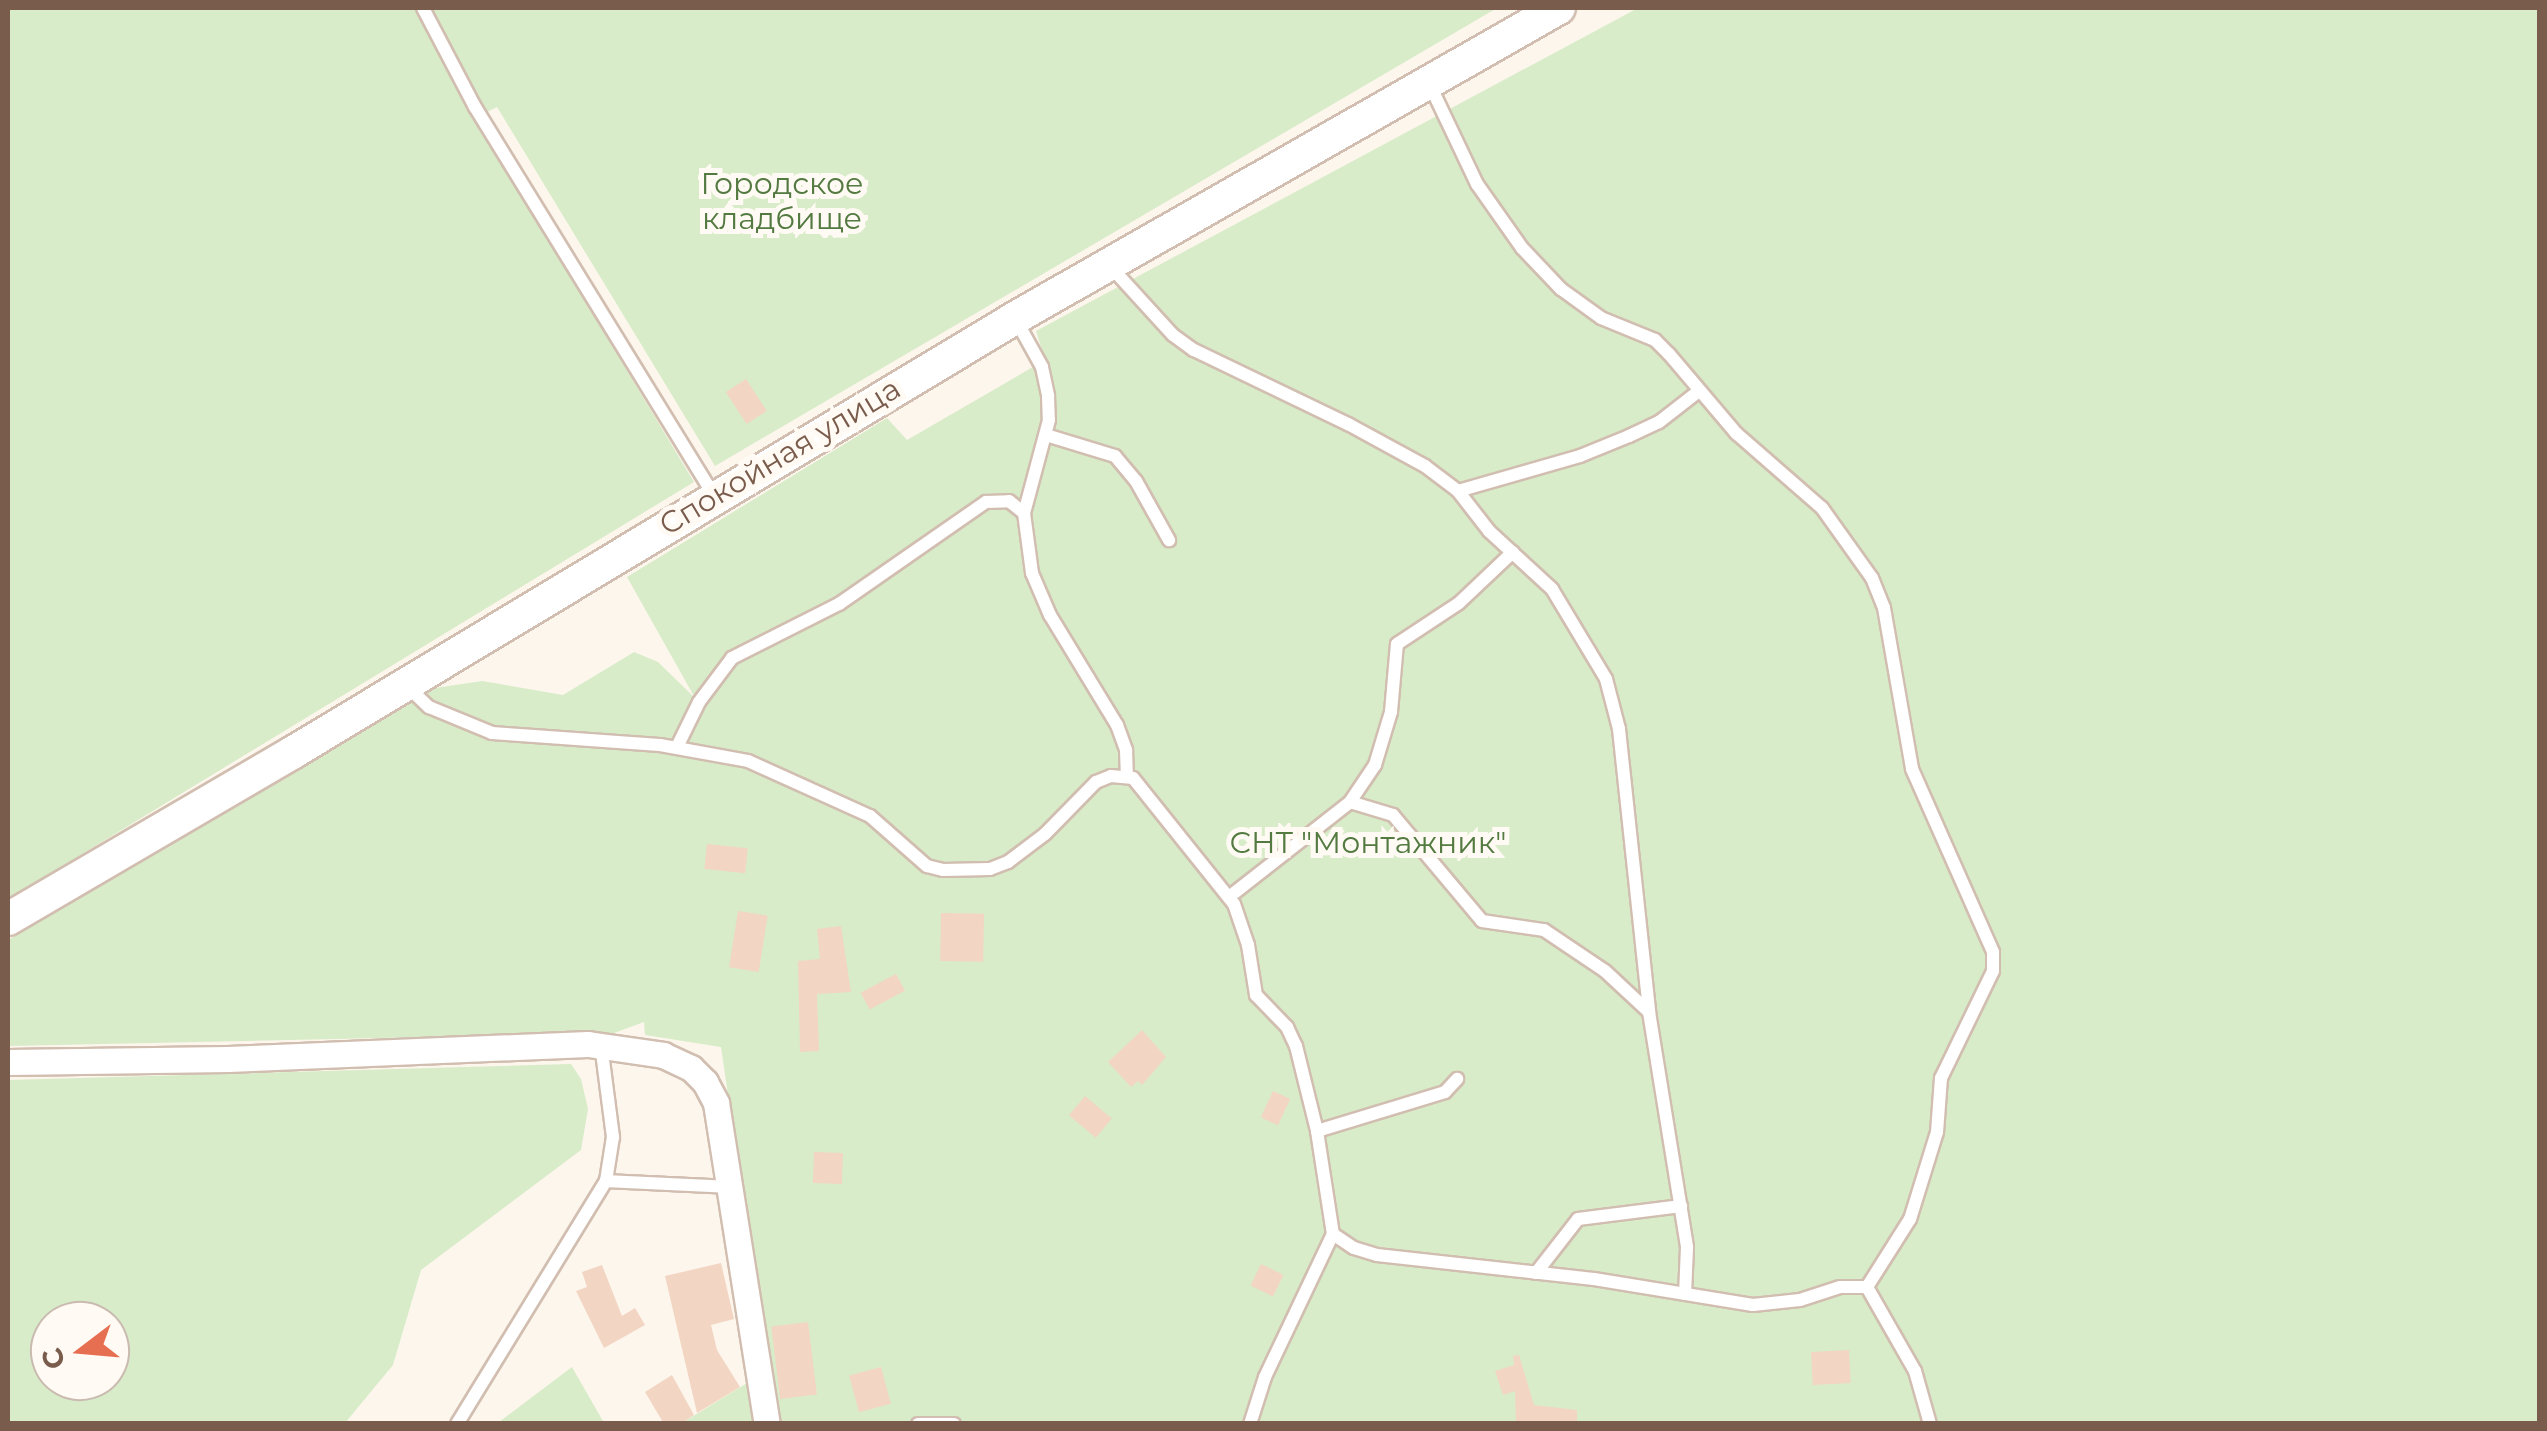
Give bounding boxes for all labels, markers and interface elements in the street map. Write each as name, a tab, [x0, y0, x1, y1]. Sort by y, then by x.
park label: Городское кладбище	[700, 166, 864, 236]
street label: Спокойная улица	[653, 371, 907, 543]
park label: СНТ "Монтажник"	[1230, 825, 1506, 861]
north arrow	[30, 1301, 130, 1401]
text: С	[34, 1344, 72, 1373]

